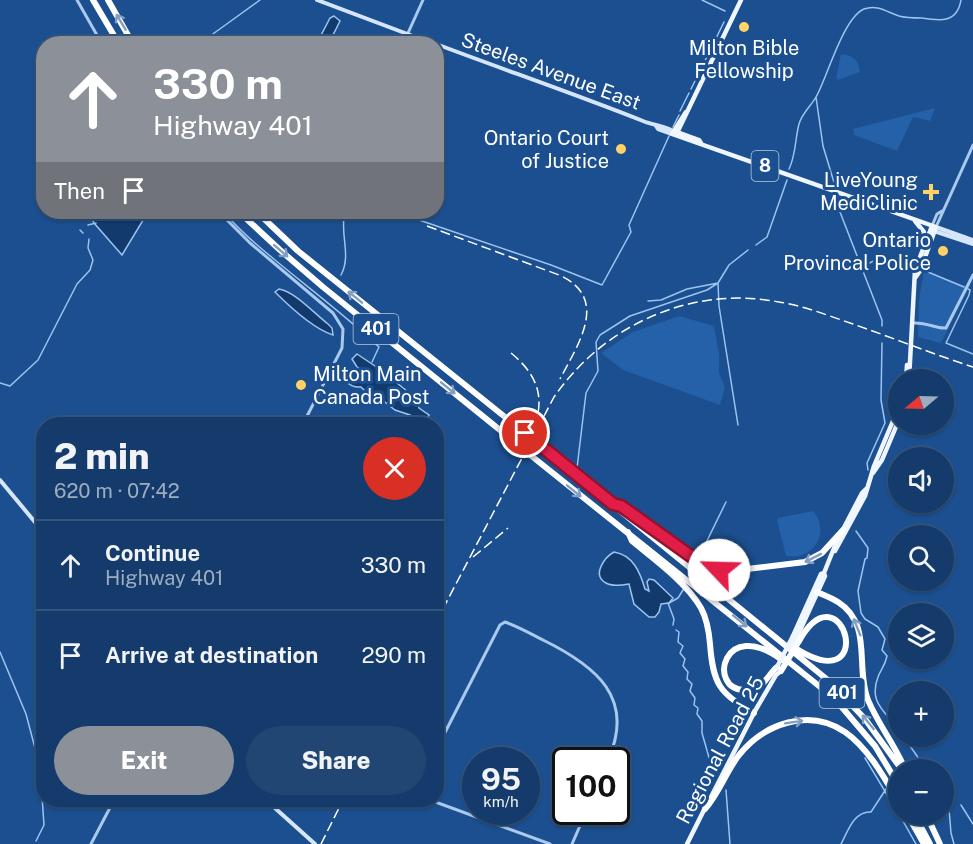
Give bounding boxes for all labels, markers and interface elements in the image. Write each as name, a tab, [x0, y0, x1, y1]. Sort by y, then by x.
one-way arrow	[114, 14, 126, 31]
marker: Milton Bible Fellowship	[737, 20, 751, 34]
street label: Steeles Avenue East	[458, 27, 644, 115]
place label: Milton Bible Fellowship	[689, 36, 799, 83]
text: 330 m	[153, 59, 283, 108]
icon: ahead	[54, 60, 132, 138]
text: Highway 401	[153, 109, 313, 141]
place label: Ontario Court of Justice	[484, 126, 609, 173]
marker: Ontario Court of Justice	[614, 142, 628, 156]
road number: 8	[752, 151, 778, 181]
place label: LiveYoung MediClinic	[820, 168, 918, 215]
icon: arrive	[117, 174, 150, 207]
text: Then	[54, 178, 105, 204]
marker: LiveYoung MediClinic	[922, 183, 940, 201]
place label: Ontario Provincal Police	[783, 228, 931, 275]
marker: Ontario Provincal Police	[936, 244, 950, 258]
one-way arrow	[273, 245, 289, 258]
one-way arrow	[347, 290, 363, 303]
road number: 401	[354, 314, 398, 344]
place label: Milton Main Canada Post	[313, 362, 430, 409]
north arrow	[888, 369, 954, 435]
map controls	[888, 369, 954, 825]
marker: Milton Main Canada Post	[294, 378, 308, 392]
one-way arrow	[440, 382, 456, 395]
pin	[499, 407, 550, 458]
icon: arrive	[508, 416, 541, 449]
text: 2 min	[54, 435, 150, 477]
button: close	[363, 437, 426, 500]
button: sound	[888, 447, 954, 513]
text: 620 m · 07:42	[54, 479, 180, 503]
one-way arrow	[566, 484, 582, 497]
button: search	[888, 525, 954, 591]
position arrow	[687, 538, 751, 602]
text: Continue	[105, 540, 200, 566]
icon: ahead	[54, 549, 87, 582]
text: 330 m	[361, 552, 426, 578]
one-way arrow	[804, 552, 822, 564]
text: Highway 401	[105, 566, 223, 590]
button: layers	[888, 603, 954, 669]
one-way arrow	[732, 615, 748, 628]
one-way arrow	[851, 618, 862, 636]
icon: arrive	[54, 639, 87, 672]
text: Arrive at destination	[105, 642, 318, 668]
text: 290 m	[361, 642, 426, 668]
street label: Regional Road 25	[671, 672, 769, 828]
road number: 401	[820, 678, 864, 708]
button: +	[888, 681, 954, 747]
one-way arrow	[861, 715, 875, 730]
one-way arrow	[783, 716, 803, 727]
button: Exit	[54, 726, 234, 795]
button: Share	[246, 726, 426, 795]
speed limit sign: 100	[552, 747, 630, 825]
button: −	[888, 759, 954, 825]
text: 95	[481, 761, 521, 797]
text: km/h	[483, 793, 519, 810]

